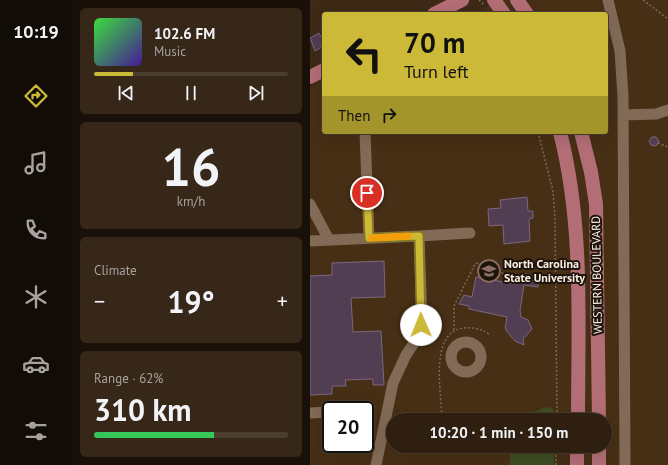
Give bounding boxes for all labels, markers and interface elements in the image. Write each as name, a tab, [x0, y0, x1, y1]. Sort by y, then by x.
text: 10:19	[13, 20, 59, 43]
text: 102.6 FM	[154, 24, 215, 43]
text: 70 m	[404, 24, 465, 61]
icon: left	[338, 28, 390, 80]
text: Music	[154, 43, 186, 60]
text: Turn left	[404, 60, 469, 83]
icon: directions	[22, 82, 50, 110]
icon: previous	[115, 82, 137, 104]
icon: pause	[180, 82, 202, 104]
icon: next	[245, 82, 267, 104]
icon: right	[378, 104, 400, 126]
text: Then	[338, 106, 370, 125]
text: 16	[162, 133, 220, 200]
icon: music	[22, 149, 50, 177]
pin	[350, 176, 384, 210]
icon: arrive	[356, 182, 378, 204]
text: km/h	[177, 193, 205, 210]
icon: phone	[22, 216, 50, 244]
street label: WESTERN BOULEVARD	[588, 216, 605, 334]
place label: North Carolina State University	[504, 256, 585, 285]
school or university icon: North Carolina State University	[476, 258, 502, 284]
text: Climate	[94, 262, 137, 279]
text: 19°	[167, 282, 215, 321]
icon: climate	[22, 283, 50, 311]
text: −	[94, 287, 105, 315]
text: +	[277, 287, 288, 315]
position arrow	[400, 304, 442, 346]
icon: car	[22, 350, 50, 378]
text: Range · 62%	[94, 370, 163, 387]
text: 310 km	[94, 390, 192, 429]
speed limit sign: 20	[322, 401, 374, 453]
icon: filters	[22, 417, 50, 445]
text: 10:20 · 1 min · 150 m	[430, 423, 568, 442]

